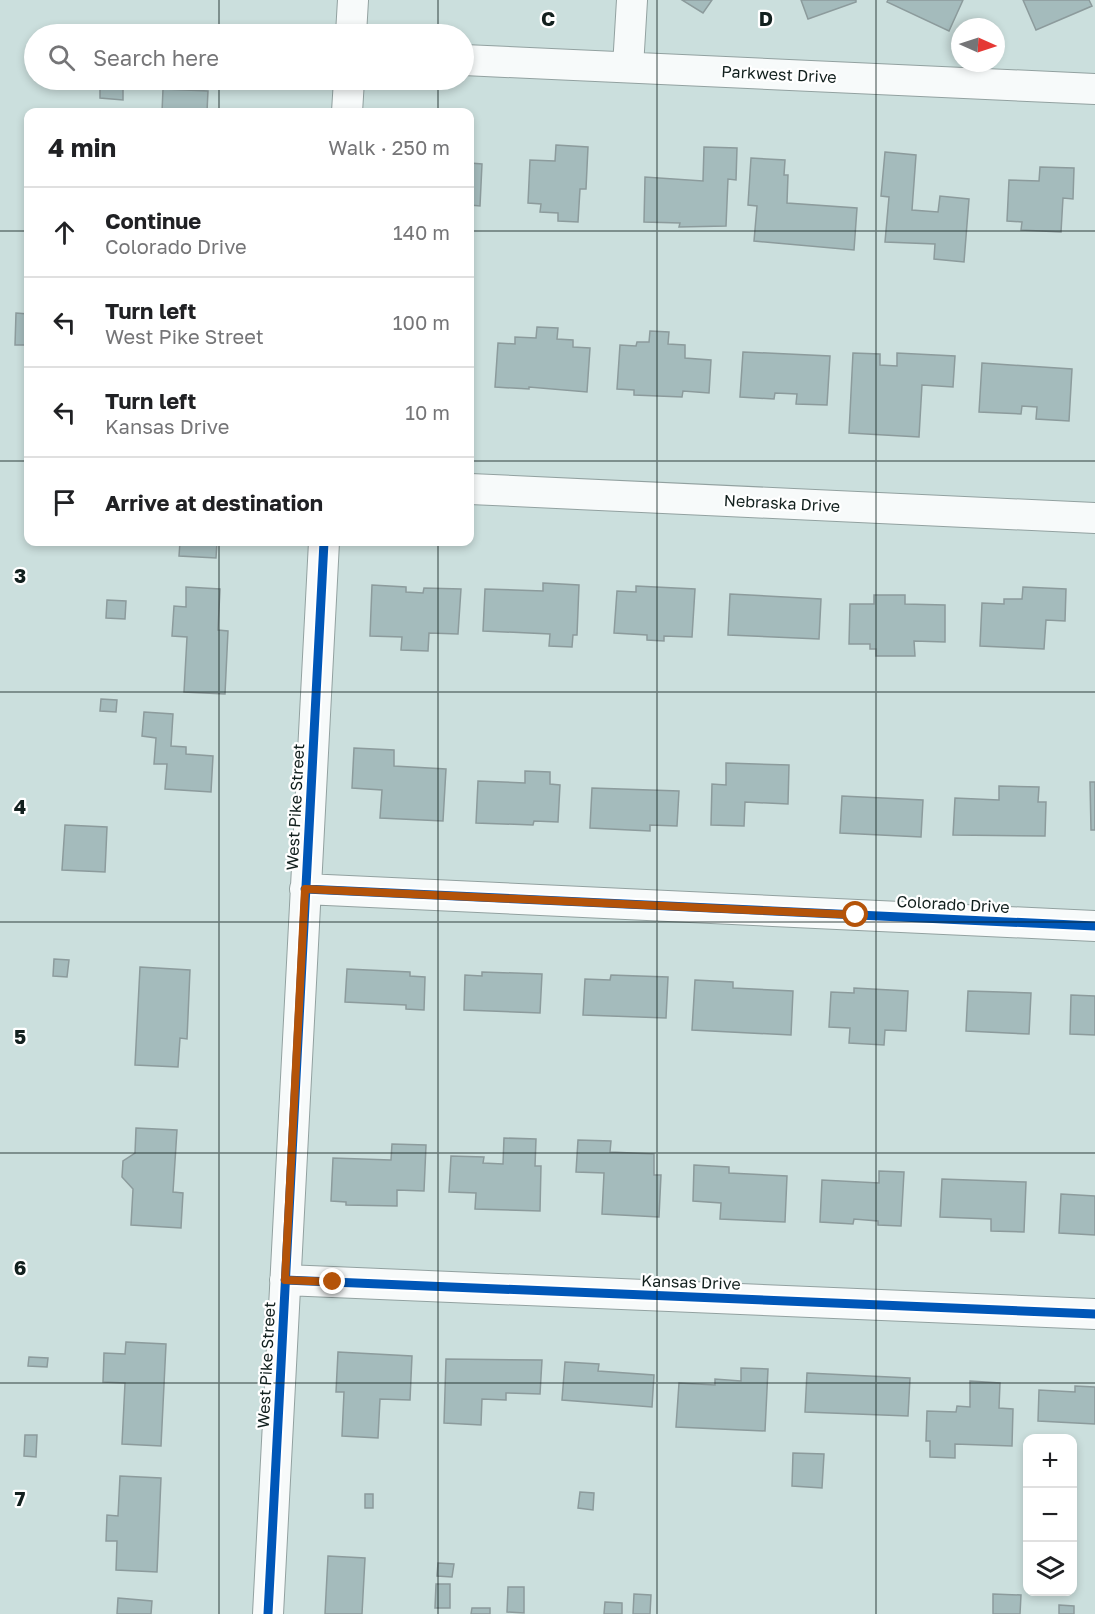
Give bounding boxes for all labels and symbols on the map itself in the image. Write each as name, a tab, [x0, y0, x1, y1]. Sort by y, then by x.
text: C	[541, 6, 555, 30]
text: D	[759, 6, 773, 30]
north arrow	[951, 18, 1005, 72]
street label: Parkwest Drive	[721, 61, 837, 87]
street label: Nebraska Drive	[723, 490, 841, 516]
text: 3	[14, 563, 26, 587]
street label: West Pike Street	[282, 743, 308, 871]
text: 4	[14, 794, 26, 818]
street label: Colorado Drive	[896, 891, 1010, 917]
route start	[842, 901, 868, 927]
text: 5	[14, 1024, 26, 1048]
text: 6	[14, 1255, 26, 1279]
route end	[319, 1268, 345, 1294]
street label: Kansas Drive	[641, 1270, 741, 1294]
street label: West Pike Street	[253, 1301, 279, 1429]
text: 7	[15, 1486, 26, 1510]

